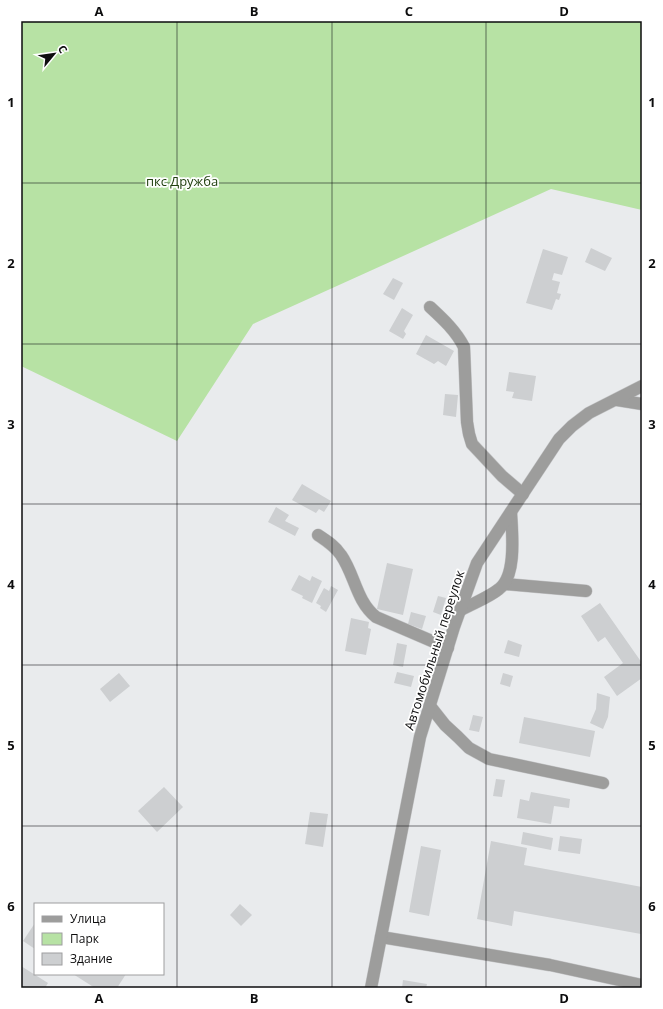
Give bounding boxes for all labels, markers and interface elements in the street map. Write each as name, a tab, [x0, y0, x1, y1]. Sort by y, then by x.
text: A	[95, 2, 104, 20]
text: B	[250, 2, 259, 20]
text: C	[405, 2, 413, 20]
text: D	[559, 2, 569, 20]
north arrow	[34, 34, 74, 74]
text: С	[55, 42, 71, 56]
text: 1	[7, 93, 15, 111]
text: 1	[648, 93, 656, 111]
park label: пкс Дружба	[146, 172, 218, 190]
text: 2	[7, 254, 15, 272]
text: 2	[648, 254, 656, 272]
text: 3	[7, 415, 15, 433]
text: 3	[648, 415, 656, 433]
street label: Автомобильный переулок	[400, 568, 468, 732]
text: 4	[7, 575, 15, 593]
text: 4	[648, 575, 656, 593]
text: 5	[7, 736, 15, 754]
text: 5	[648, 736, 656, 754]
text: 6	[7, 897, 15, 915]
text: 6	[648, 897, 656, 915]
legend	[34, 903, 164, 975]
text: Улица	[70, 910, 106, 927]
text: Парк	[70, 930, 100, 947]
text: Здание	[70, 950, 113, 967]
text: A	[95, 989, 104, 1007]
text: B	[250, 989, 259, 1007]
text: C	[405, 989, 413, 1007]
text: D	[559, 989, 569, 1007]

